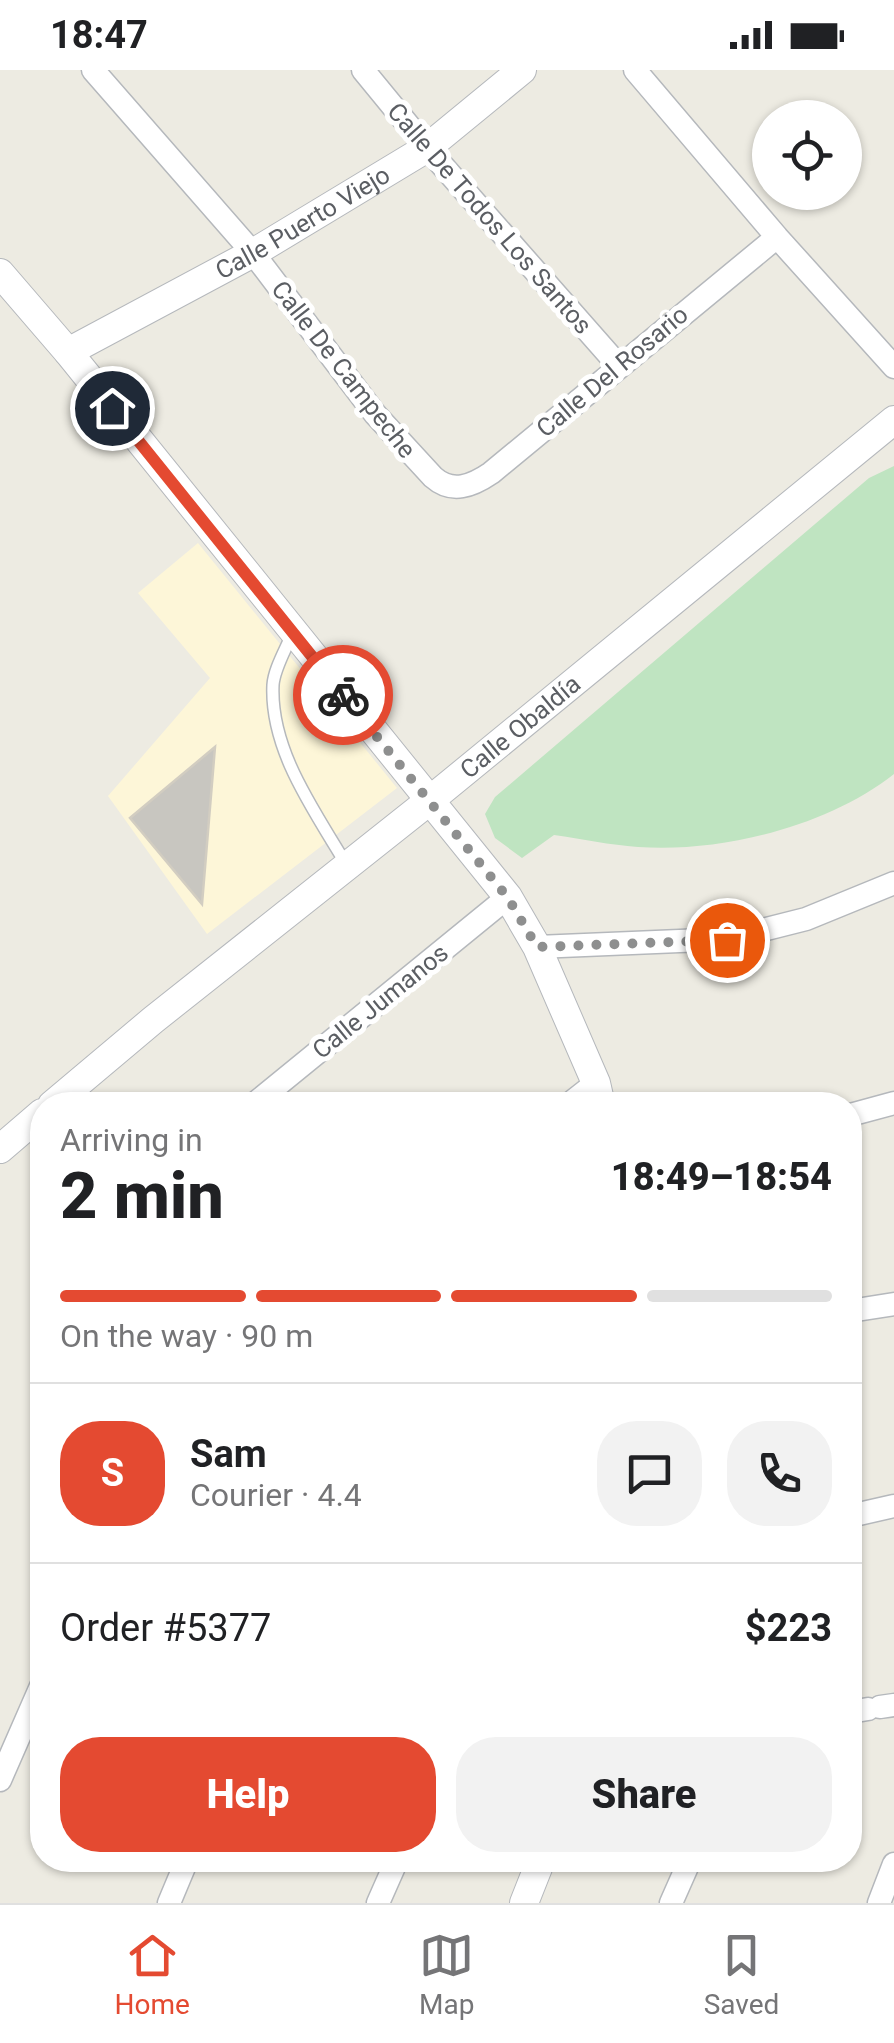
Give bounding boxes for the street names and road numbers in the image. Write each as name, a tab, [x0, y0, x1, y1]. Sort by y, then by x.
street label: Calle De Todos Los Santos	[381, 97, 598, 340]
street label: Calle Puerto Viejo	[211, 160, 395, 285]
street label: Calle De Campeche	[266, 275, 422, 464]
street label: Calle Del Rosario	[531, 300, 694, 443]
street label: Calle Obaldía	[455, 669, 586, 784]
street label: Calle Jumanos	[307, 938, 454, 1065]

